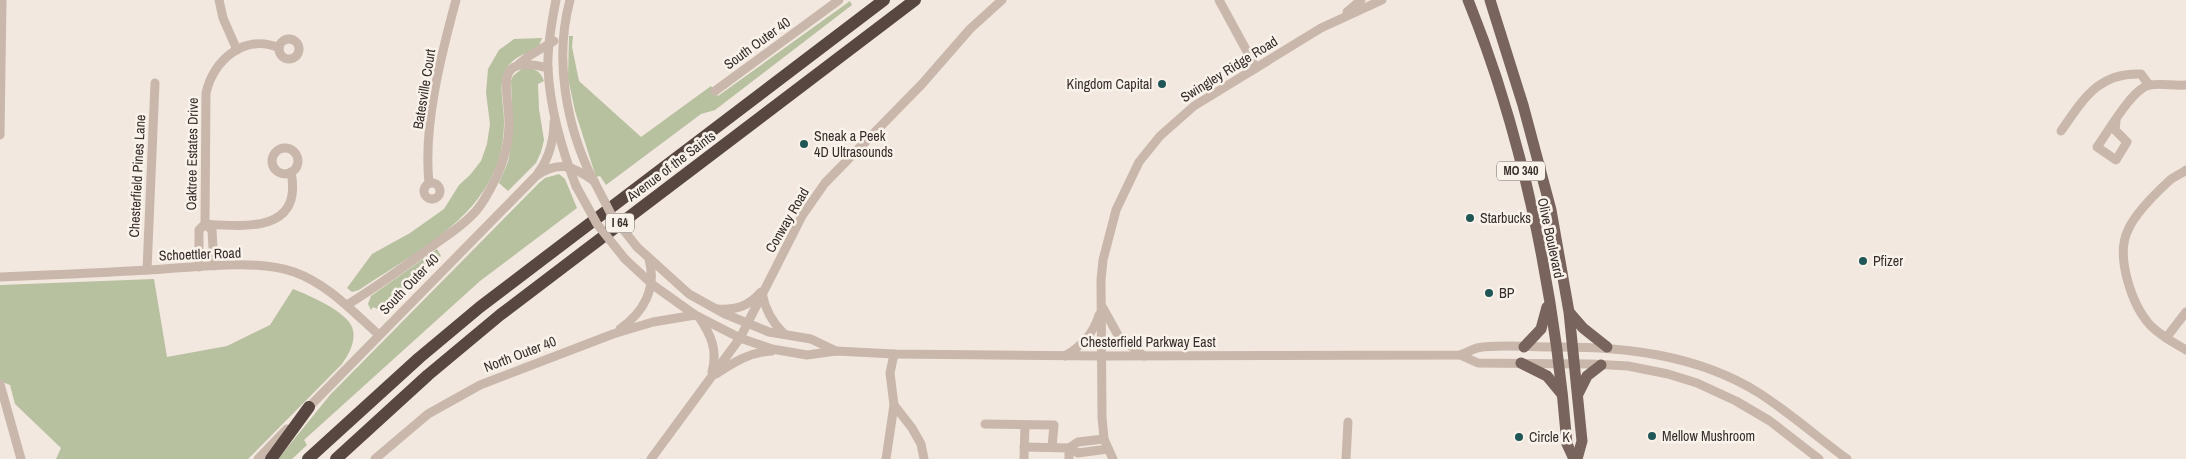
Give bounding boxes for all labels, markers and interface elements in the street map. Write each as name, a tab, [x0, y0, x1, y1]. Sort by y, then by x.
street label: South Outer 40	[720, 13, 794, 73]
street label: Swingley Ridge Road	[1177, 32, 1281, 106]
street label: Batesville Court	[409, 48, 439, 130]
place label: Kingdom Capital	[1066, 75, 1152, 93]
marker: Kingdom Capital	[1156, 78, 1168, 90]
street label: Oaktree Estates Drive	[182, 97, 202, 211]
street label: Chesterfield Pines Lane	[125, 114, 149, 238]
street label: Avenue of the Saints	[622, 127, 719, 206]
place label: Sneak a Peek 4D Ultrasounds	[814, 127, 893, 161]
marker: Sneak a Peek 4D Ultrasounds	[798, 138, 810, 150]
road number: MO 340	[1497, 162, 1545, 180]
street label: Conway Road	[761, 184, 813, 256]
street label: Olive Boulevard	[1534, 196, 1568, 280]
place label: Starbucks	[1480, 209, 1531, 227]
marker: Starbucks	[1464, 212, 1476, 224]
road number: I 64	[606, 214, 634, 232]
street label: Schoettler Road	[159, 244, 241, 264]
street label: South Outer 40	[375, 250, 443, 318]
place label: Pfizer	[1873, 252, 1903, 270]
marker: Pfizer	[1857, 255, 1869, 267]
place label: BP	[1499, 284, 1515, 302]
marker: BP	[1483, 287, 1495, 299]
street label: North Outer 40	[481, 332, 559, 376]
street label: Chesterfield Parkway East	[1080, 333, 1216, 351]
place label: Mellow Mushroom	[1662, 427, 1755, 445]
place label: Circle K	[1529, 428, 1570, 446]
marker: Mellow Mushroom	[1646, 430, 1658, 442]
marker: Circle K	[1513, 431, 1525, 443]

